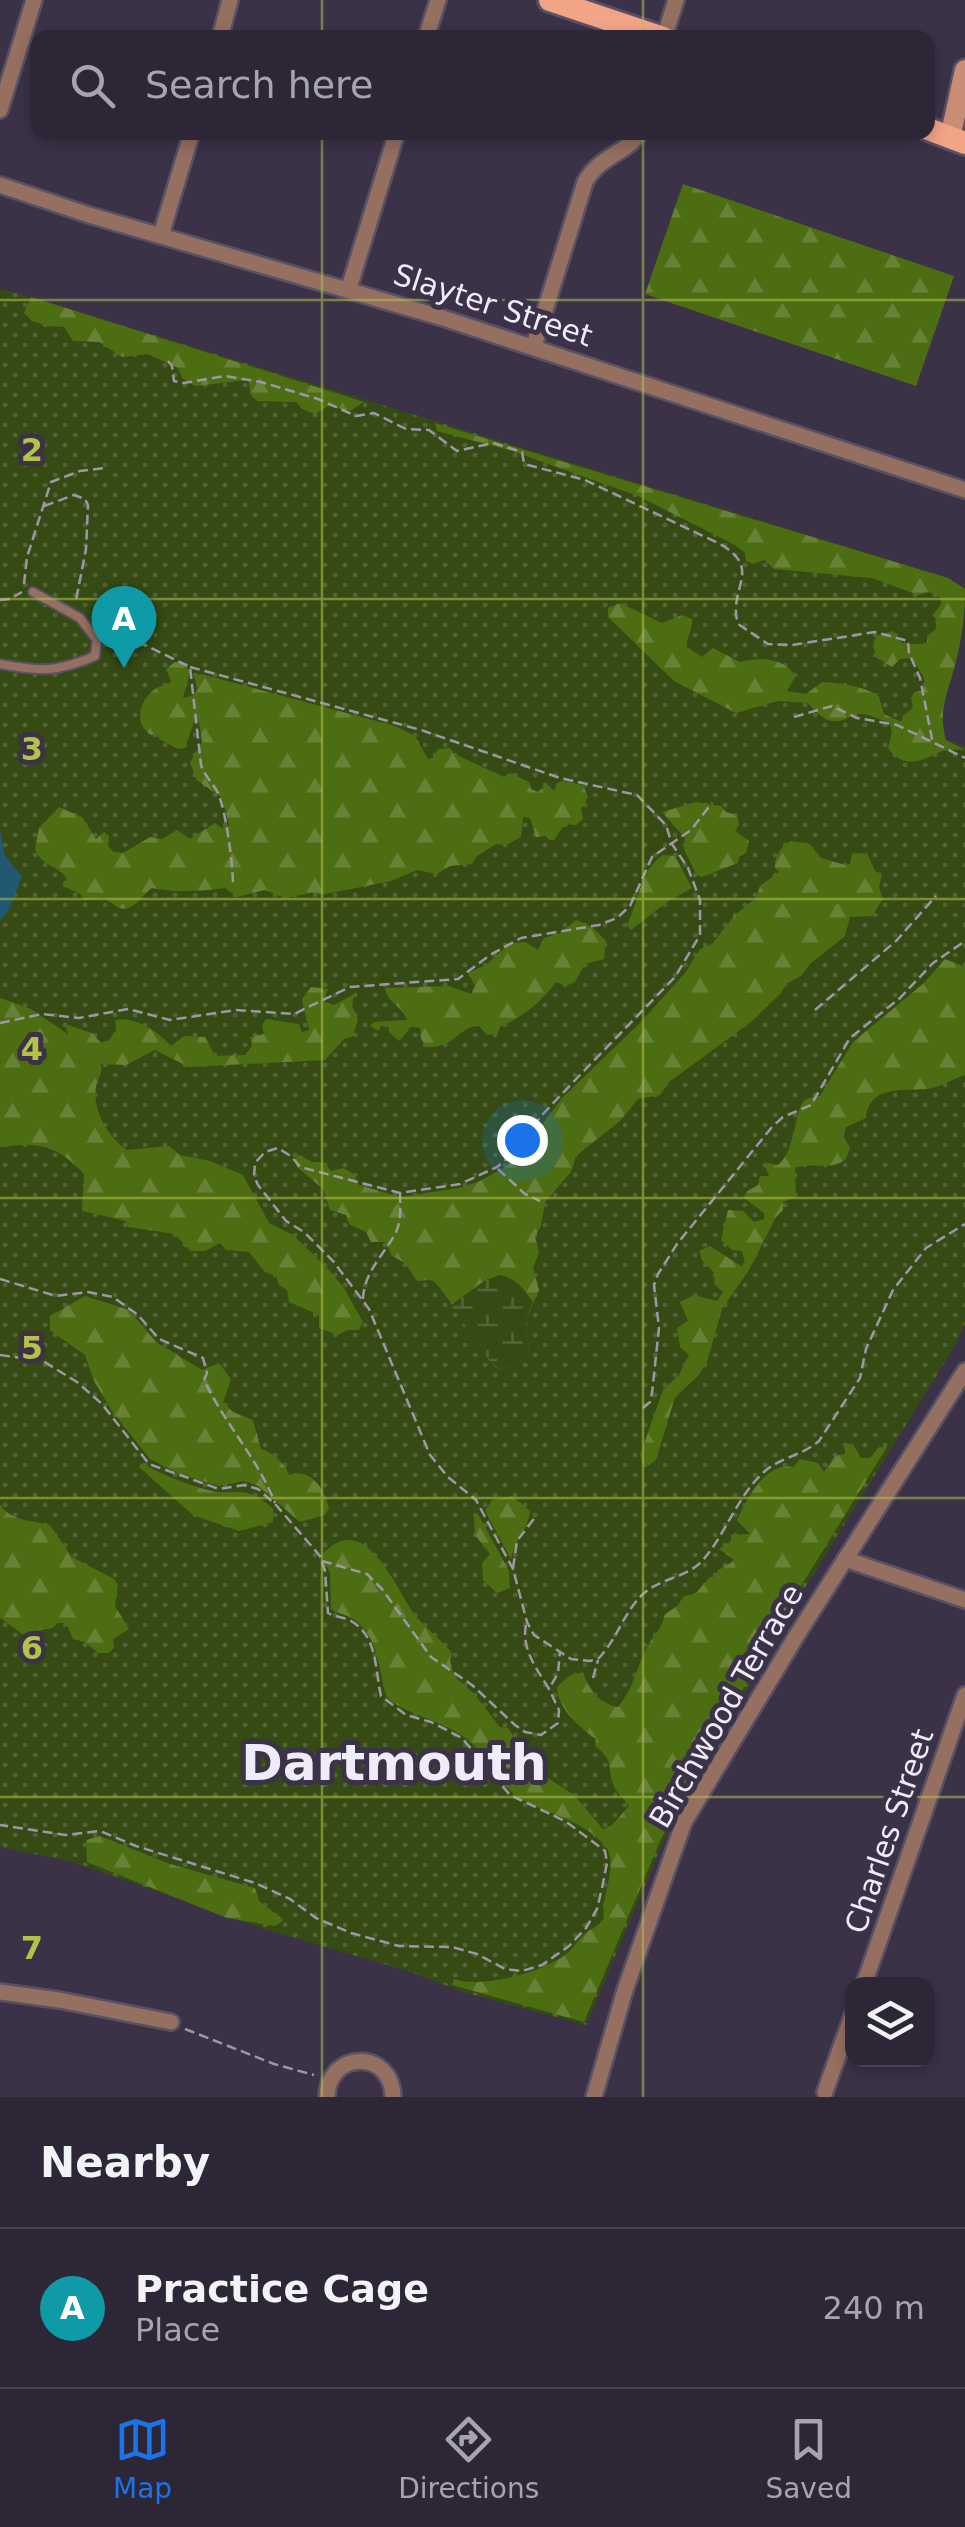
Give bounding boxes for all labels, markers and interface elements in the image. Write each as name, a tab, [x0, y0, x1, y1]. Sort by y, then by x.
search box	[30, 30, 935, 140]
icon: search	[65, 58, 120, 113]
text: Search here	[145, 63, 373, 107]
street label: Slayter Street	[389, 256, 597, 354]
text: 2	[21, 431, 43, 469]
pin: A	[92, 586, 156, 668]
text: 3	[21, 730, 43, 768]
text: 4	[21, 1030, 43, 1068]
your location	[497, 1115, 548, 1166]
text: 5	[21, 1329, 43, 1367]
street label: Birchwood Terrace	[642, 1578, 810, 1834]
text: 6	[21, 1629, 43, 1667]
street label: Charles Street	[838, 1724, 940, 1938]
district label: Dartmouth	[241, 1734, 547, 1792]
text: 7	[21, 1929, 43, 1967]
map controls	[845, 1977, 935, 2067]
button: layers	[845, 1977, 935, 2067]
text: Nearby	[40, 2138, 210, 2187]
text: Practice Cage	[135, 2267, 429, 2311]
text: A	[60, 2289, 85, 2327]
text: 240 m	[823, 2289, 925, 2327]
text: Place	[135, 2311, 220, 2349]
tab: Map	[113, 2412, 172, 2505]
tab: Directions	[398, 2412, 539, 2505]
tab: Saved	[765, 2412, 852, 2505]

